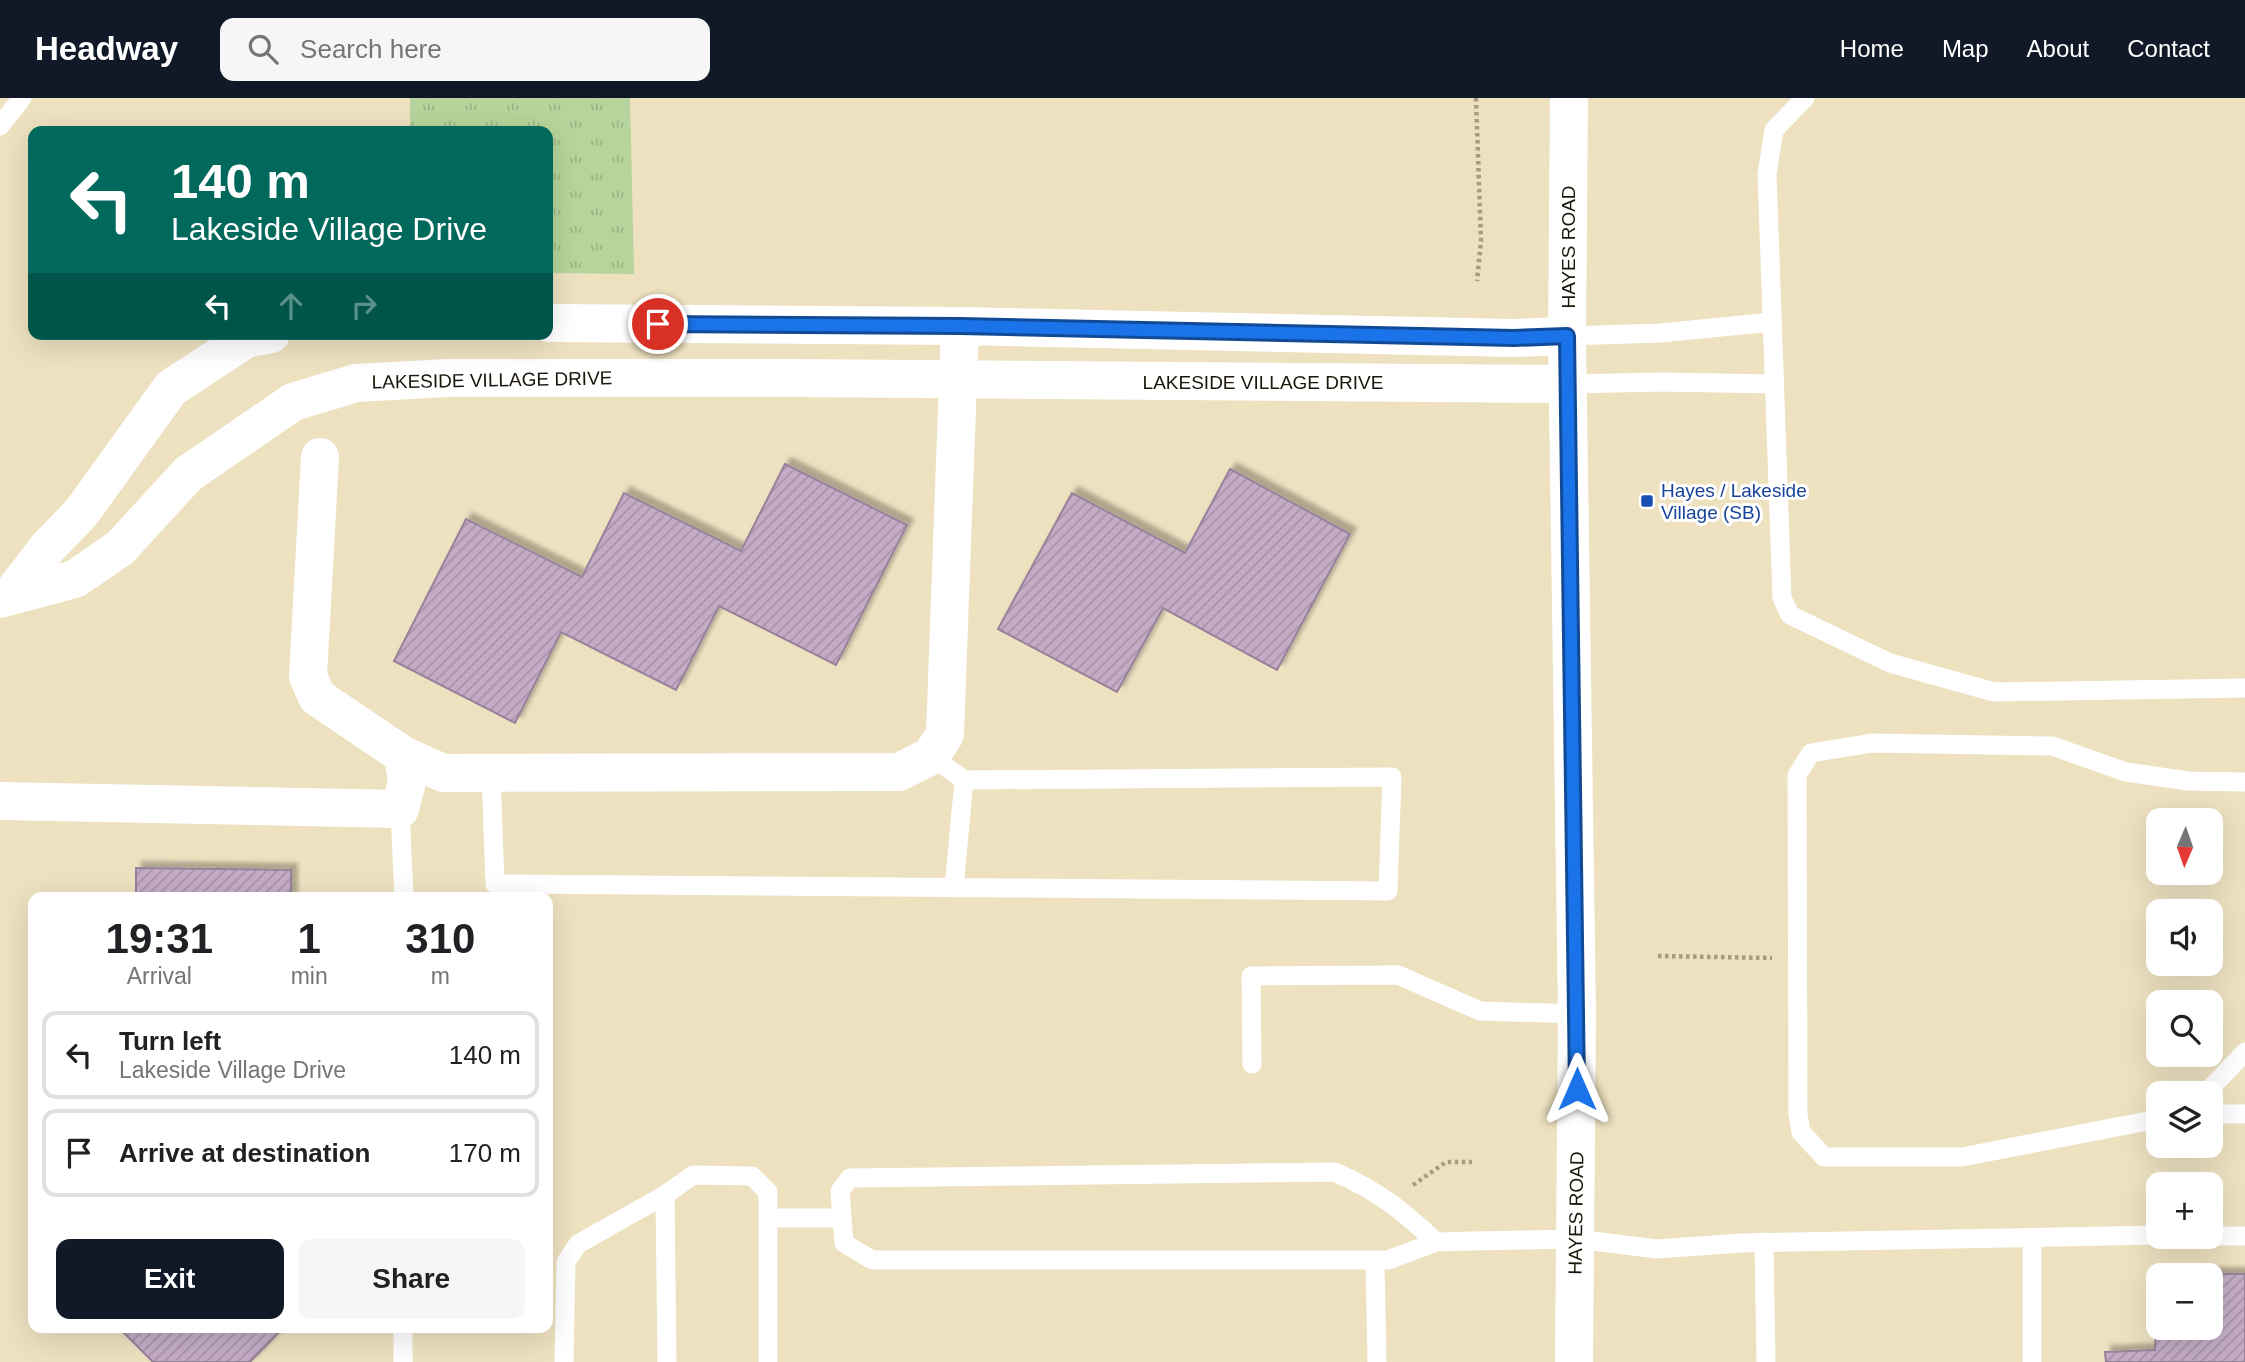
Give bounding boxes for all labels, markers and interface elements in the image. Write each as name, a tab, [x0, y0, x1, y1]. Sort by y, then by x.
search box	[220, 18, 710, 81]
text: Headway	[35, 30, 178, 67]
icon: search	[244, 30, 282, 68]
text: Search here	[300, 34, 442, 64]
text: Home	[1840, 35, 1904, 62]
text: Map	[1942, 35, 1989, 62]
text: About	[2027, 35, 2089, 62]
text: Contact	[2127, 35, 2210, 62]
icon: left	[56, 154, 147, 245]
text: 140 m	[171, 154, 310, 208]
street label: HAYES ROAD	[1558, 185, 1579, 309]
text: Lakeside Village Drive	[171, 211, 487, 247]
icon: left	[199, 287, 237, 325]
icon: ahead	[272, 287, 310, 325]
icon: right	[345, 287, 383, 325]
pin	[628, 294, 688, 354]
icon: arrive	[639, 305, 677, 343]
street label: LAKESIDE VILLAGE DRIVE	[371, 367, 613, 393]
street label: LAKESIDE VILLAGE DRIVE	[1143, 372, 1383, 393]
place label: Hayes / Lakeside Village (SB)	[1661, 480, 1807, 523]
marker: Hayes / Lakeside Village (SB)	[1639, 493, 1655, 509]
north arrow	[2146, 808, 2222, 886]
map controls	[2146, 808, 2223, 1340]
button: sound	[2146, 899, 2223, 976]
text: 19:31	[106, 915, 213, 962]
text: 1	[297, 915, 321, 962]
text: 310	[405, 915, 475, 962]
text: Arrival	[127, 963, 192, 989]
text: min	[291, 963, 328, 989]
text: m	[431, 963, 450, 989]
button: search	[2146, 990, 2223, 1067]
text: Turn left	[119, 1026, 221, 1056]
icon: left	[60, 1036, 98, 1074]
text: 140 m	[449, 1040, 521, 1070]
position arrow	[1540, 1052, 1614, 1126]
text: Lakeside Village Drive	[119, 1057, 346, 1083]
button: layers	[2146, 1081, 2223, 1158]
icon: arrive	[60, 1134, 98, 1172]
text: Arrive at destination	[119, 1138, 370, 1168]
text: 170 m	[449, 1138, 521, 1168]
street label: HAYES ROAD	[1564, 1151, 1588, 1275]
button: +	[2146, 1172, 2223, 1249]
button: Exit	[56, 1239, 284, 1319]
button: Share	[298, 1239, 525, 1319]
button: −	[2146, 1263, 2223, 1340]

